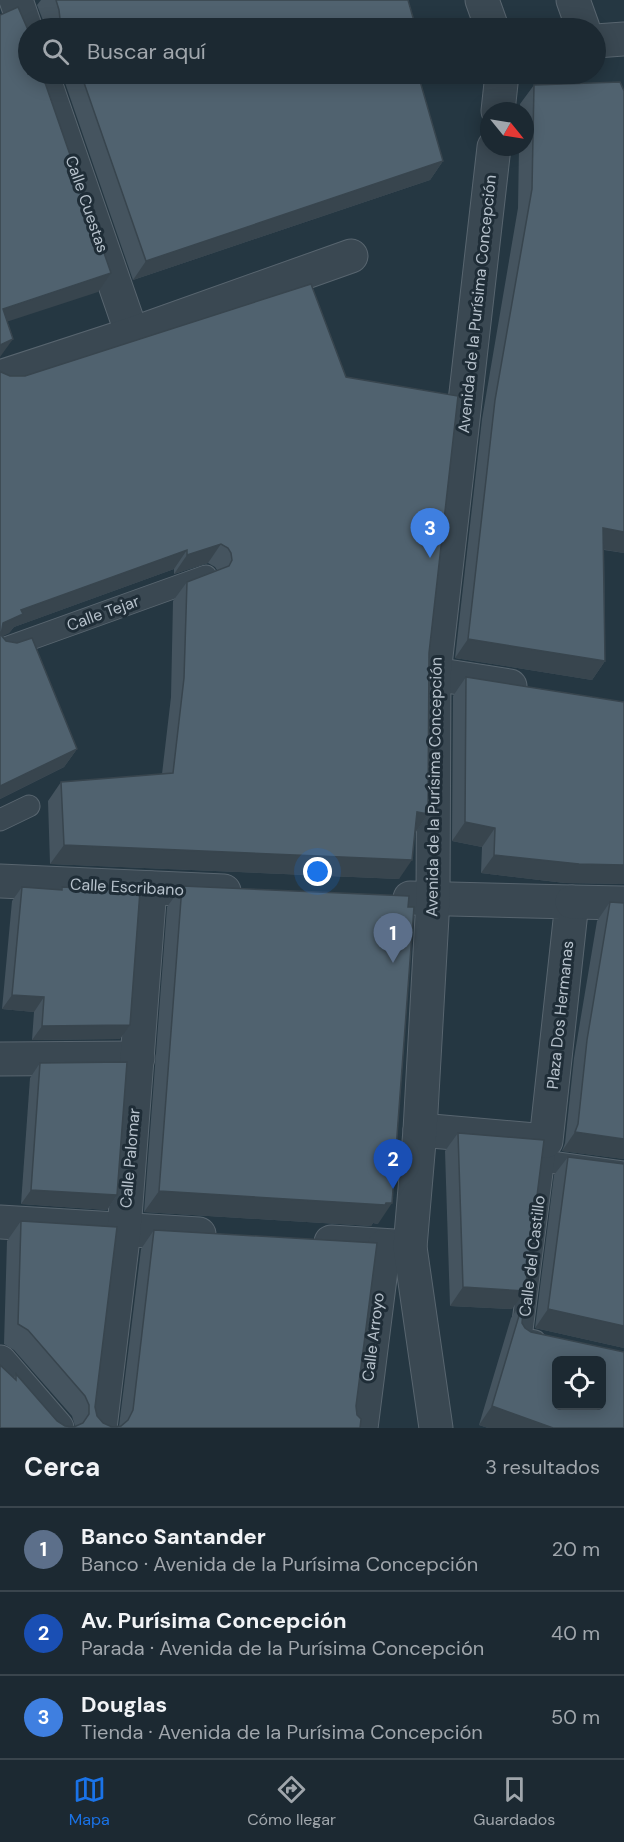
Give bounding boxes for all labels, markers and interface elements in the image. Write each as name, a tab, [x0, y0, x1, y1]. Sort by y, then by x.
search box	[18, 18, 606, 84]
icon: search	[39, 35, 72, 68]
text: Buscar aquí	[87, 37, 206, 66]
north arrow	[480, 102, 534, 156]
street label: Calle Cuestas	[61, 153, 113, 255]
street label: Avenida de la Purísima Concepción	[453, 174, 501, 434]
pin: 3	[410, 508, 450, 558]
street label: Calle Tejar	[64, 590, 142, 636]
street label: Avenida de la Purísima Concepción	[421, 657, 447, 917]
your location	[303, 857, 332, 886]
street label: Calle Escribano	[70, 874, 184, 900]
pin: 1	[374, 914, 412, 963]
street label: Plaza Dos Hermanas	[542, 940, 578, 1090]
street label: Calle Palomar	[115, 1107, 145, 1209]
pin: 2	[374, 1140, 412, 1189]
street label: Calle del Castillo	[514, 1194, 550, 1318]
street label: Calle Arroyo	[357, 1291, 389, 1383]
map controls	[552, 1356, 606, 1410]
button: locate	[552, 1356, 606, 1410]
text: Cerca	[24, 1450, 100, 1484]
text: 3 resultados	[485, 1454, 600, 1480]
text: Banco Santander	[81, 1522, 266, 1551]
text: 1	[40, 1536, 47, 1562]
text: 20 m	[552, 1536, 600, 1562]
text: Banco · Avenida de la Purísima Concepción	[81, 1551, 478, 1577]
text: Av. Purísima Concepción	[81, 1606, 347, 1635]
text: 2	[38, 1620, 49, 1646]
text: 40 m	[551, 1620, 600, 1646]
text: Parada · Avenida de la Purísima Concepción	[81, 1635, 484, 1661]
text: Douglas	[81, 1690, 167, 1719]
text: 3	[37, 1704, 50, 1730]
text: 50 m	[551, 1704, 600, 1730]
text: Tienda · Avenida de la Purísima Concepción	[81, 1719, 483, 1745]
tab: Mapa	[69, 1773, 110, 1830]
tab: Cómo llegar	[247, 1773, 336, 1830]
tab: Guardados	[473, 1773, 555, 1830]

